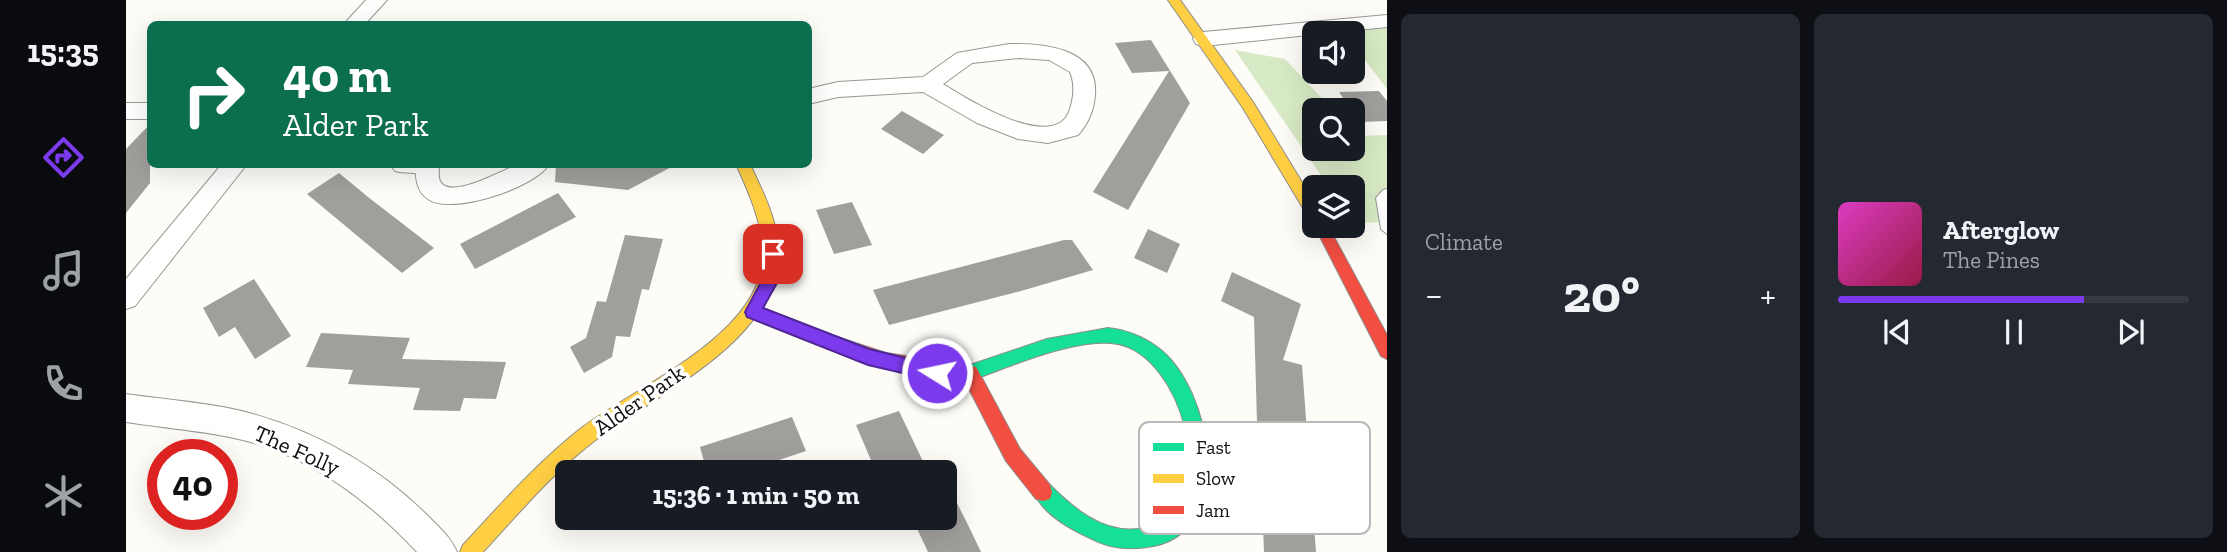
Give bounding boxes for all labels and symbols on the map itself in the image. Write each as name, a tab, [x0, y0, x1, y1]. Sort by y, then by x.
pin	[743, 224, 803, 284]
position arrow	[900, 336, 974, 410]
street label: Alder Park	[588, 359, 690, 441]
street label: The Folly	[250, 419, 344, 481]
legend	[1139, 422, 1370, 534]
text: Fast	[1196, 436, 1231, 459]
speed limit sign: 40	[147, 439, 238, 530]
text: Slow	[1196, 467, 1236, 490]
text: Jam	[1196, 499, 1230, 522]

